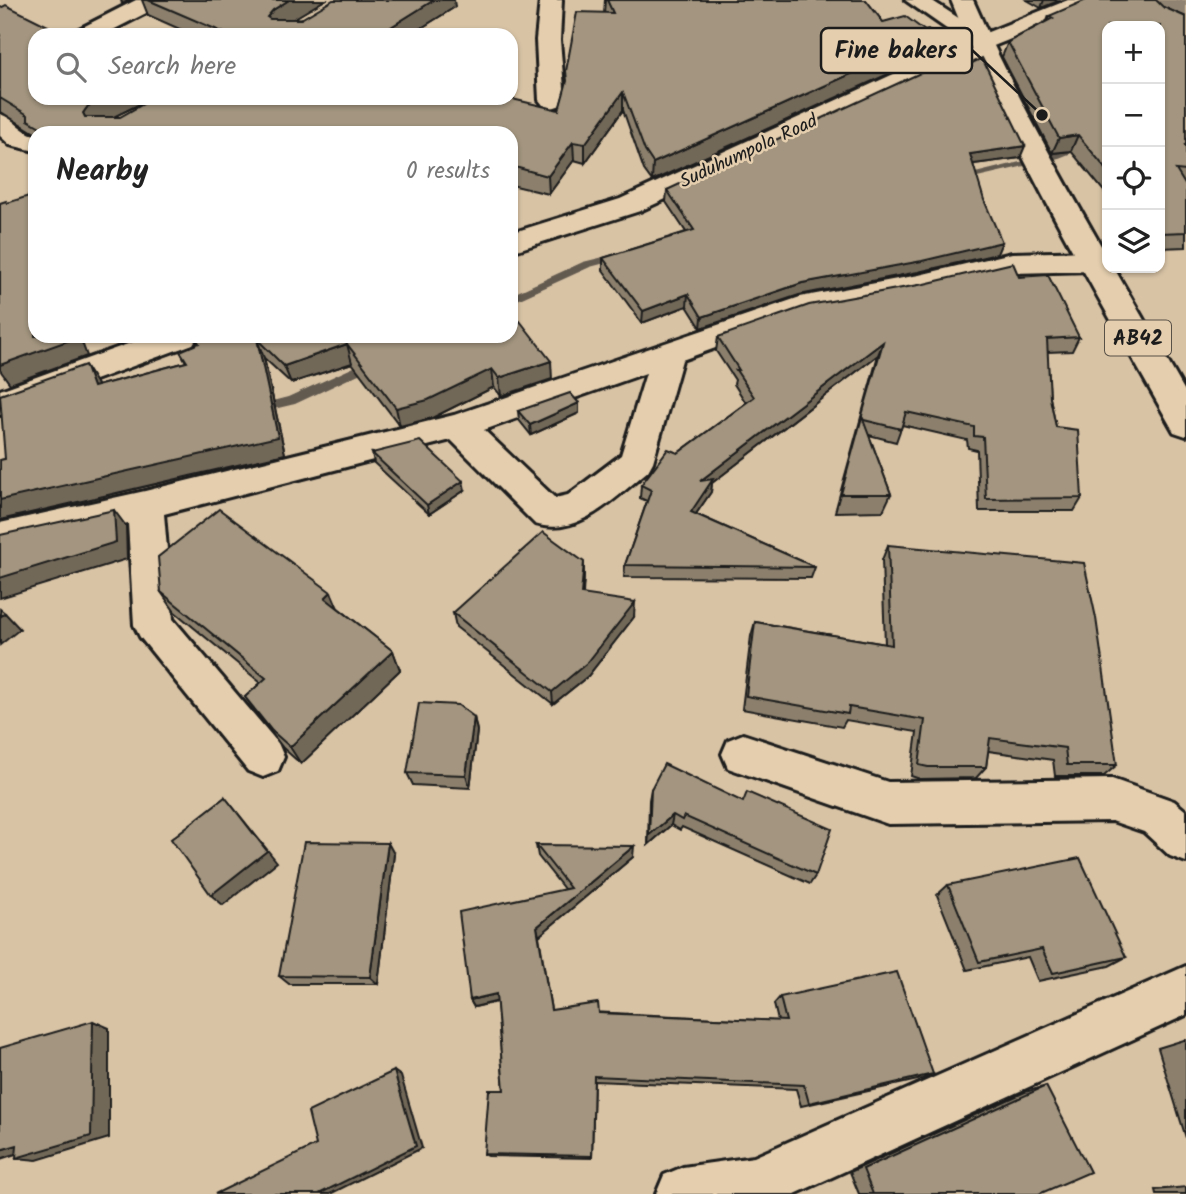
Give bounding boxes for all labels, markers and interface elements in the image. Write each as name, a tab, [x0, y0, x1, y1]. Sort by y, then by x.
map controls	[1102, 21, 1165, 273]
button: +	[1102, 21, 1165, 84]
search box	[28, 28, 518, 105]
callout: Fine bakers	[821, 28, 972, 73]
text: Fine bakers	[835, 32, 957, 71]
text: Search here	[108, 46, 236, 88]
icon: search	[52, 48, 90, 86]
button: −	[1102, 84, 1165, 147]
street label: Suduhumpola Road	[675, 106, 823, 197]
button: locate	[1102, 147, 1165, 210]
text: Nearby	[56, 148, 148, 196]
text: 0 results	[406, 154, 490, 190]
button: layers	[1102, 210, 1165, 273]
road number: AB42	[1105, 320, 1171, 356]

